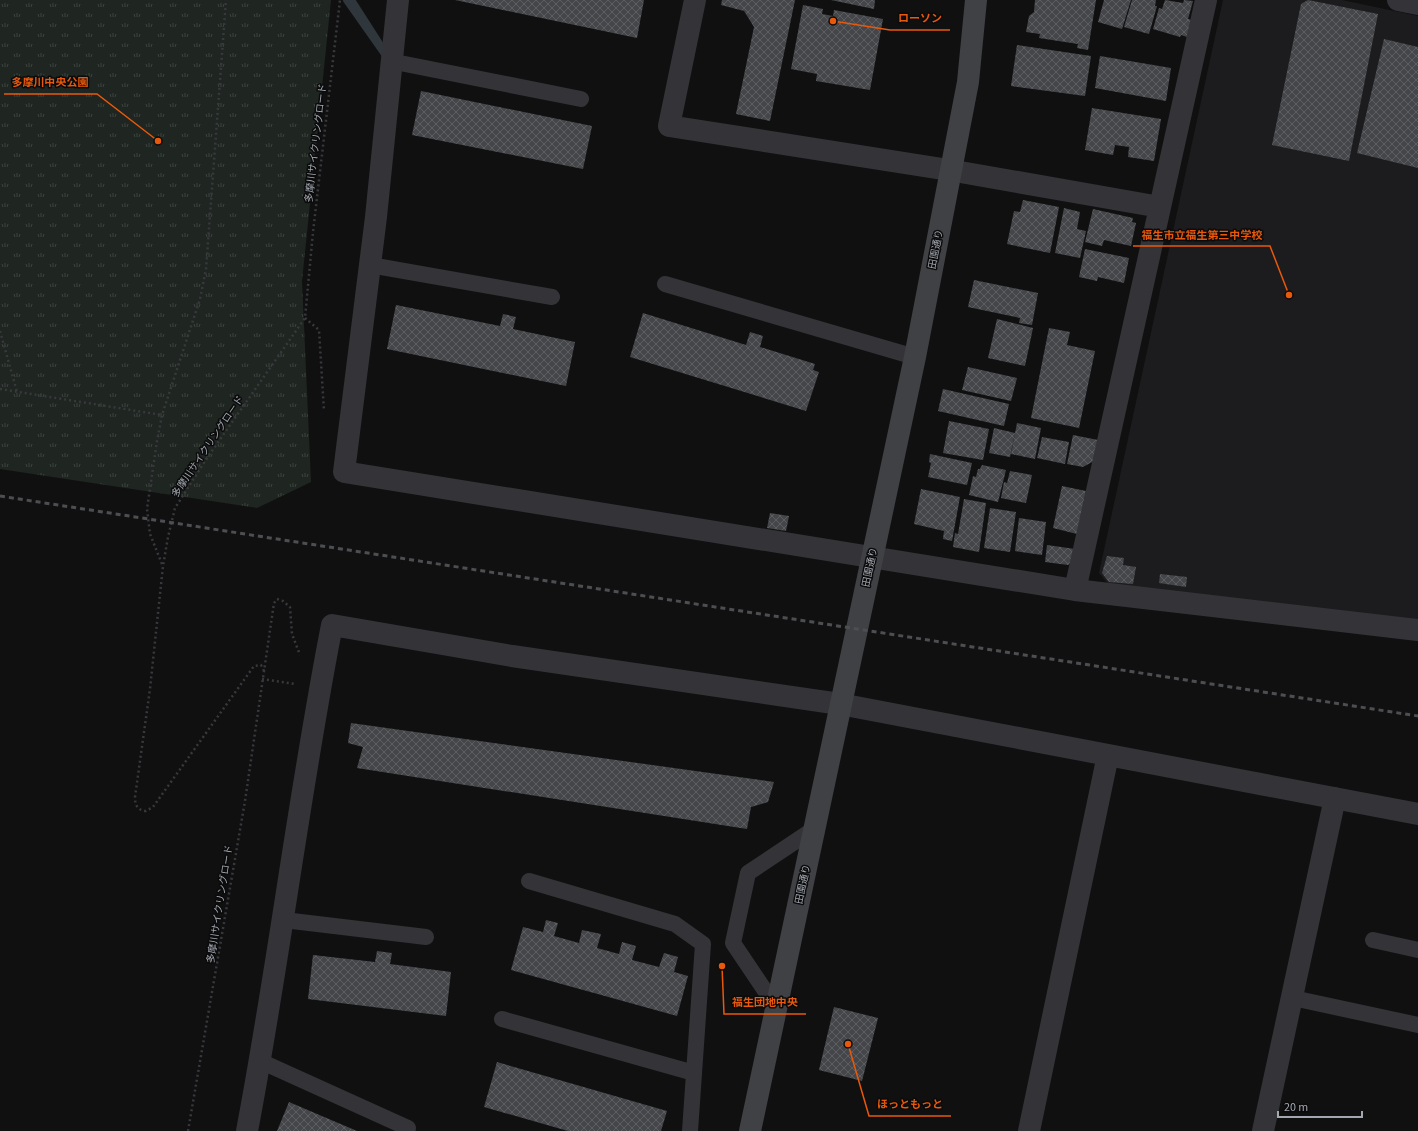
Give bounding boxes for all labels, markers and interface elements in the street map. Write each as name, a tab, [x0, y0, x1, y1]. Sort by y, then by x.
callout: ローソン	[890, 7, 950, 30]
text: ローソン	[898, 11, 942, 26]
callout: 多摩川中央公園	[4, 71, 97, 94]
text: 多摩川中央公園	[12, 75, 89, 90]
street label: 多摩川サイクリングロード	[302, 83, 330, 203]
callout: 福生市立福生第三中学校	[1133, 223, 1270, 246]
street label: 田園通り	[925, 228, 947, 270]
text: 福生市立福生第三中学校	[1142, 228, 1263, 243]
street label: 多摩川サイクリングロード	[169, 393, 247, 500]
street label: 田園通り	[859, 546, 881, 588]
street label: 多摩川サイクリングロード	[204, 844, 236, 964]
street label: 田園通り	[792, 863, 814, 905]
callout: 福生団地中央	[724, 991, 806, 1014]
text: 福生団地中央	[732, 995, 798, 1010]
callout: ほっともっと	[869, 1093, 951, 1116]
scale bar	[1278, 1093, 1362, 1119]
text: ほっともっと	[877, 1097, 943, 1112]
text: 20 m	[1284, 1099, 1308, 1116]

